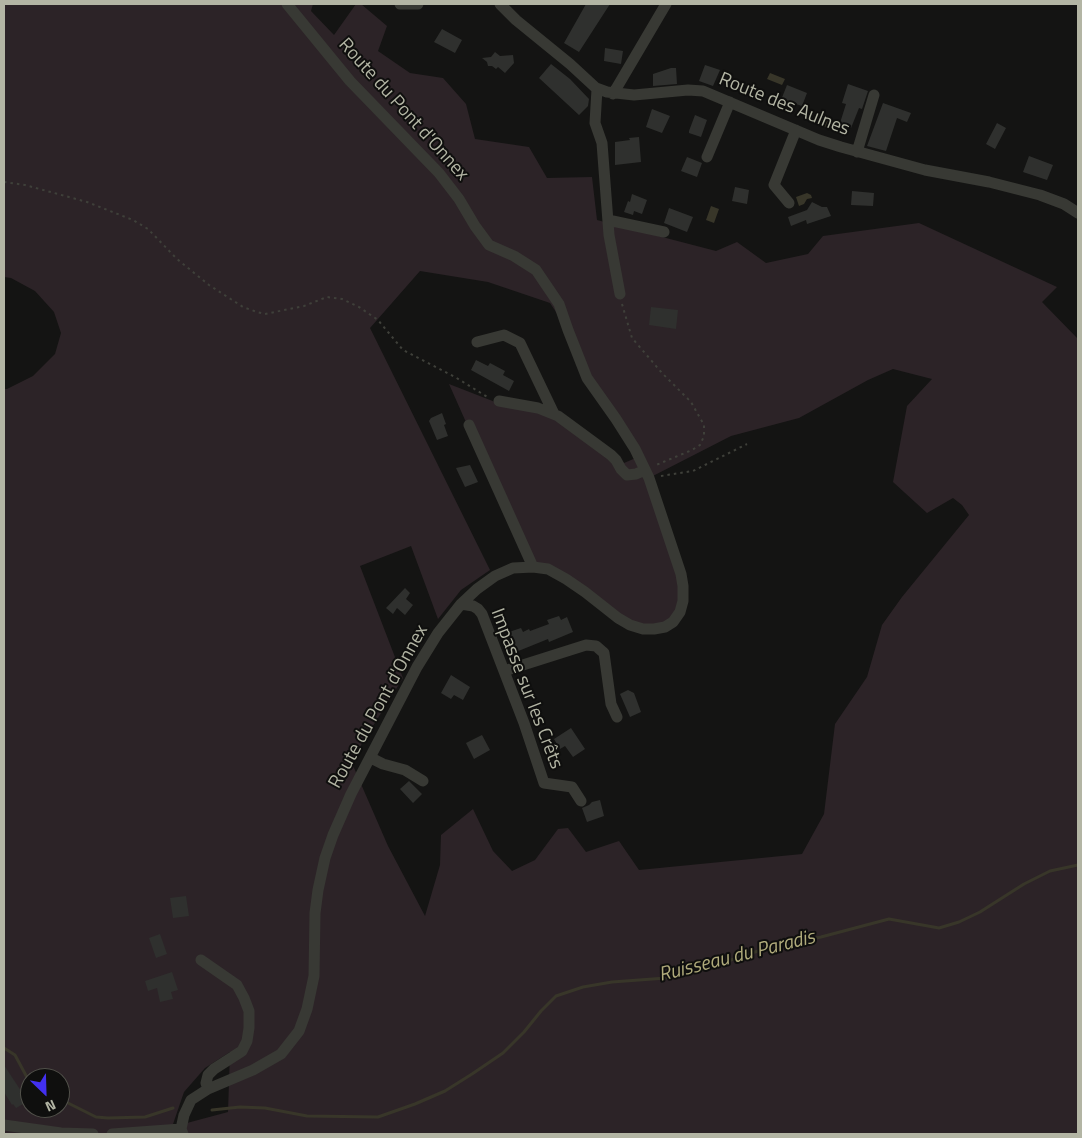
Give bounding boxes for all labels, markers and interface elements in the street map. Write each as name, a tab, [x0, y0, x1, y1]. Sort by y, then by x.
street label: Route du Pont d'Onnex	[333, 34, 473, 186]
street label: Route des Aulnes	[715, 68, 853, 142]
street label: Impasse sur les Crêts	[485, 606, 567, 772]
street label: Route du Pont d'Onnex	[325, 621, 433, 793]
water label: Ruisseau du Paradis	[656, 926, 818, 988]
north arrow	[20, 1068, 70, 1118]
text: N	[42, 1095, 60, 1118]

